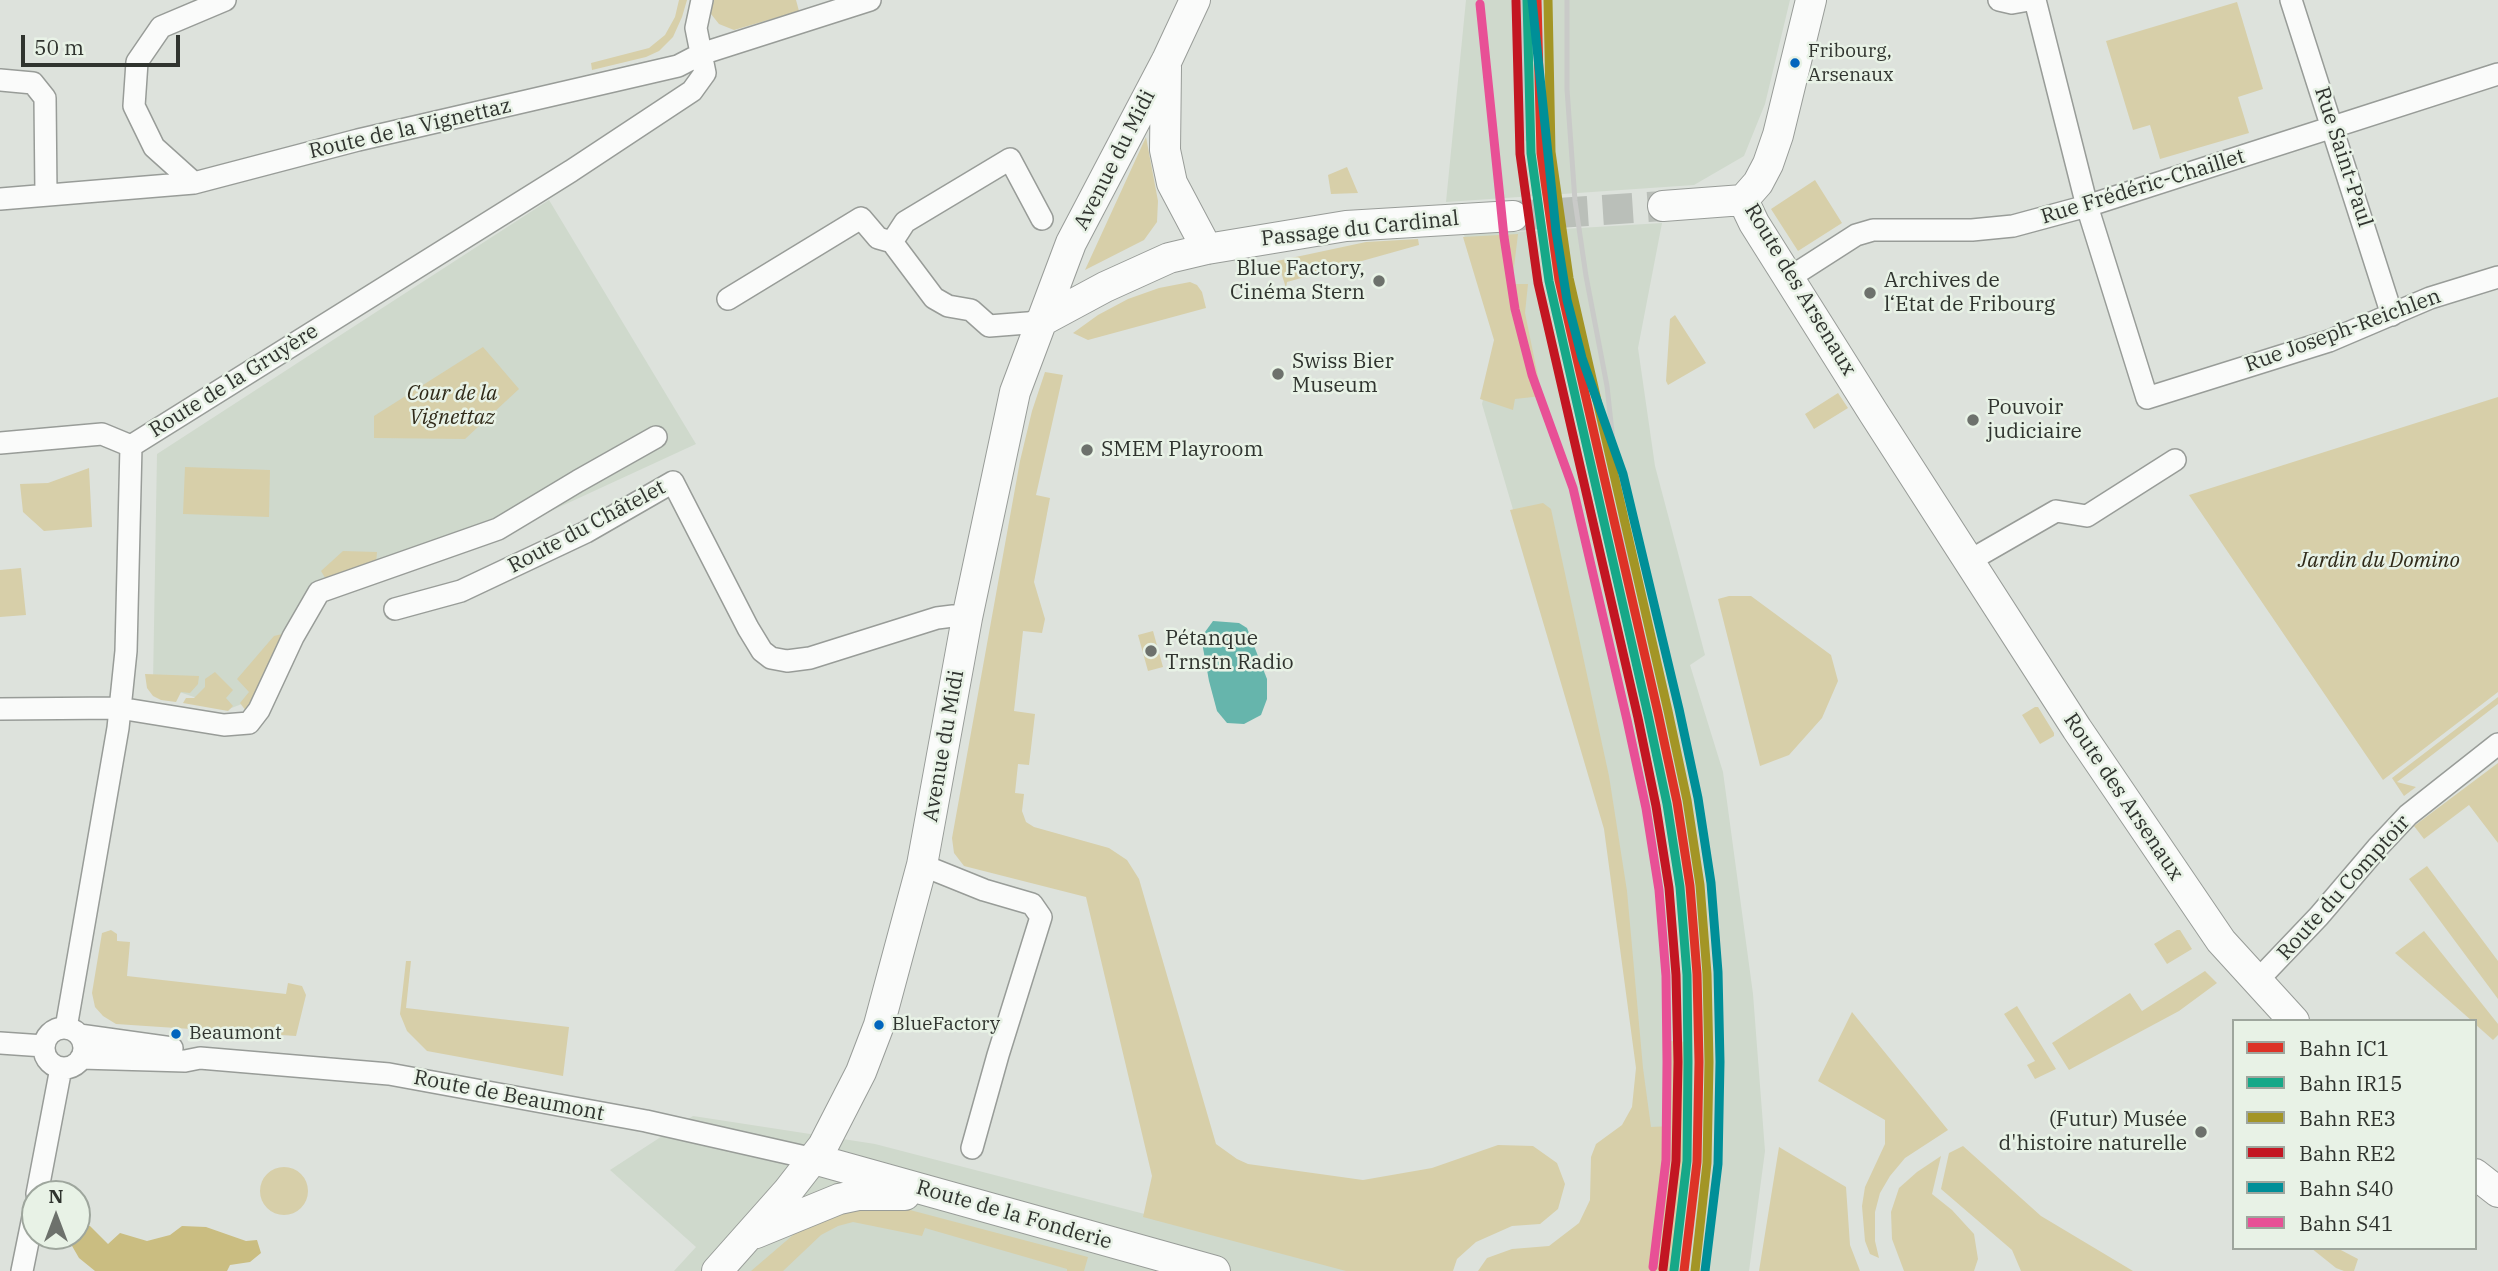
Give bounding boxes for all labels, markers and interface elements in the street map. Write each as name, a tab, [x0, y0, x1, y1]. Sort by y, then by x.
scale bar	[24, 21, 184, 65]
text: 50 m	[34, 33, 84, 61]
place label: Fribourg, Arsenaux	[1808, 41, 1894, 85]
marker: Fribourg, Arsenaux	[1788, 56, 1802, 70]
street label: Rue Saint-Paul	[2309, 84, 2377, 230]
street label: Avenue du Midi	[1069, 86, 1161, 234]
street label: Route de la Vignettaz	[306, 93, 514, 165]
street label: Rue Frédéric-Chaillet	[2038, 144, 2248, 230]
street label: Route des Arsenaux	[1739, 199, 1861, 381]
street label: Passage du Cardinal	[1260, 206, 1460, 252]
place label: Blue Factory, Cinéma Stern	[1230, 256, 1365, 306]
place label: Archives de l‘Etat de Fribourg	[1884, 268, 2055, 318]
marker: Blue Factory, Cinéma Stern	[1371, 273, 1387, 289]
street label: Rue Joseph-Reichlen	[2242, 284, 2444, 378]
marker: Archives de l‘Etat de Fribourg	[1862, 285, 1878, 301]
street label: Route de la Gruyère	[145, 319, 323, 443]
place label: Swiss Bier Museum	[1292, 349, 1394, 399]
marker: Swiss Bier Museum	[1270, 366, 1286, 382]
park label: Cour de la Vignettaz	[407, 381, 497, 431]
place label: Pouvoir judiciaire	[1987, 395, 2082, 445]
marker: Pouvoir judiciaire	[1965, 412, 1981, 428]
place label: SMEM Playroom	[1101, 437, 1263, 463]
marker: SMEM Playroom	[1079, 442, 1095, 458]
street label: Route du Châtelet	[504, 475, 670, 579]
park label: Jardin du Domino	[2298, 548, 2460, 574]
place label: Pétanque Trnstn Radio	[1165, 626, 1294, 676]
marker: Pétanque Trnstn Radio	[1143, 643, 1159, 659]
street label: Avenue du Midi	[918, 668, 970, 824]
street label: Route des Arsenaux	[2058, 709, 2188, 885]
street label: Route du Comptoir	[2272, 810, 2416, 966]
place label: BlueFactory	[892, 1014, 1000, 1036]
marker: BlueFactory	[872, 1018, 886, 1032]
legend	[2232, 1019, 2477, 1250]
place label: Beaumont	[189, 1023, 282, 1045]
marker: Beaumont	[169, 1027, 183, 1041]
text: Bahn IC1	[2299, 1034, 2389, 1062]
street label: Route de Beaumont	[412, 1065, 606, 1127]
text: Bahn IR15	[2299, 1069, 2403, 1097]
text: Bahn RE3	[2299, 1104, 2396, 1132]
place label: (Futur) Musée d'histoire naturelle	[1999, 1107, 2187, 1157]
marker: (Futur) Musée d'histoire naturelle	[2193, 1124, 2209, 1140]
text: Bahn RE2	[2299, 1139, 2396, 1167]
text: Bahn S40	[2299, 1174, 2393, 1202]
street label: Route de la Fonderie	[913, 1175, 1115, 1255]
north arrow	[21, 1180, 91, 1250]
text: N	[48, 1184, 64, 1208]
text: Bahn S41	[2299, 1209, 2393, 1237]

